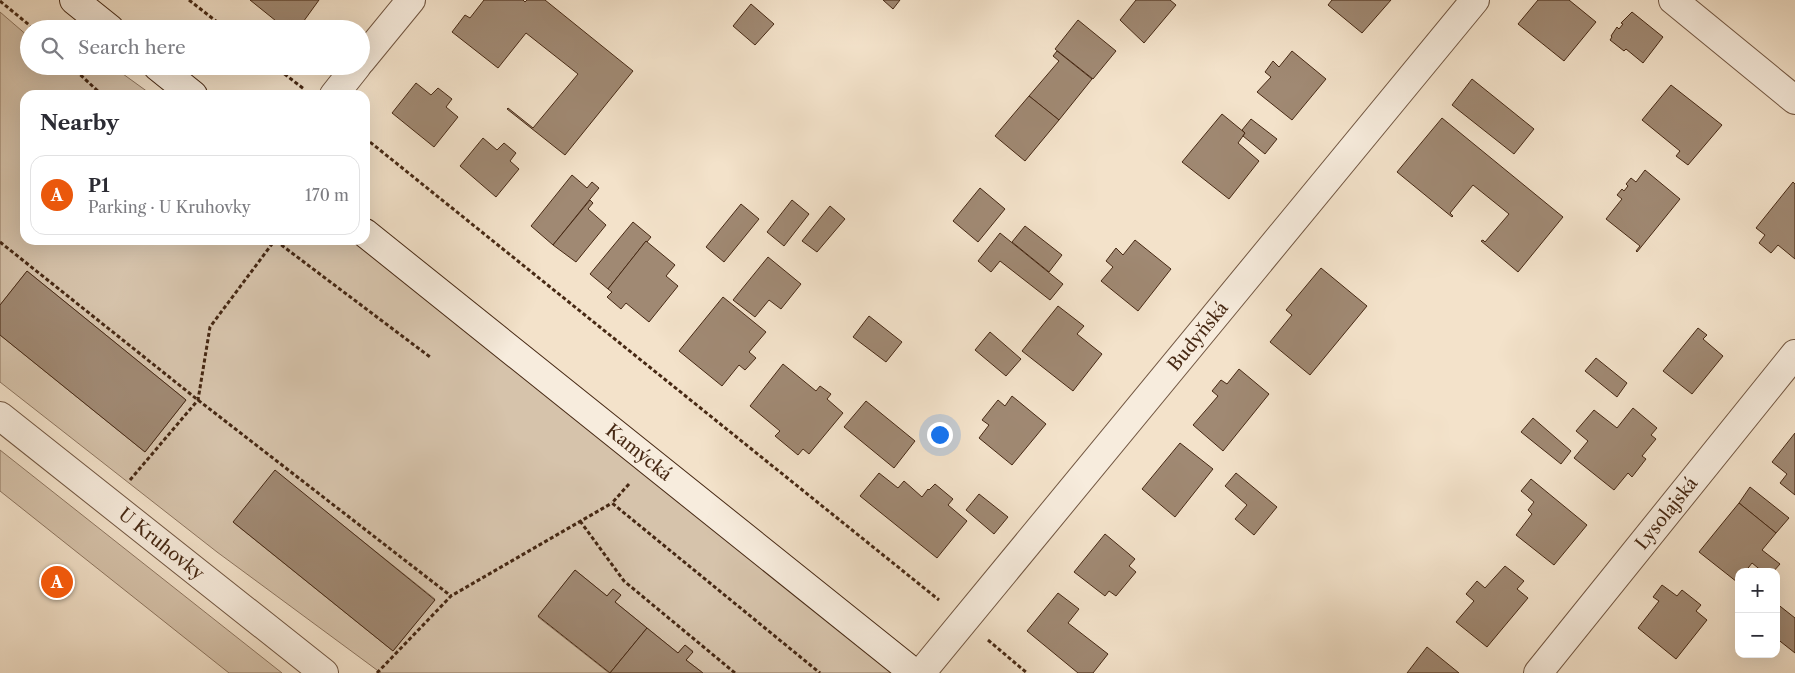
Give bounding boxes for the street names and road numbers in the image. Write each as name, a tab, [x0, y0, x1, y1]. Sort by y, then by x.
street label: Budyňská	[1163, 297, 1233, 375]
street label: Kamýcká	[601, 419, 677, 486]
street label: Lysolajská	[1631, 472, 1703, 554]
street label: U Kruhovky	[114, 503, 209, 585]

